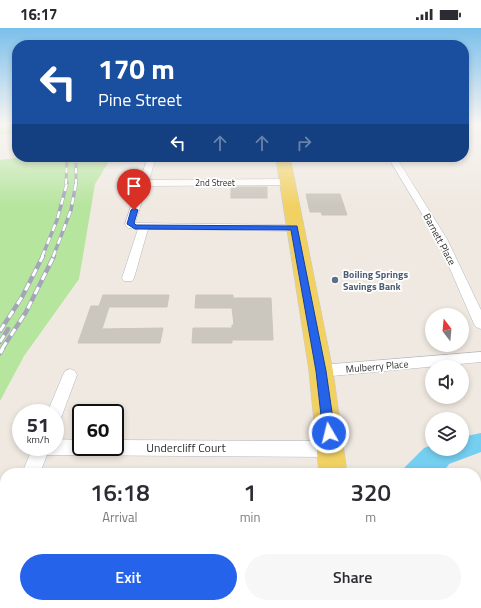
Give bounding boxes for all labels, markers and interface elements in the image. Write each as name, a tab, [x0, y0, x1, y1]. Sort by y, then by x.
text: 16:17	[20, 3, 57, 26]
text: 170 m	[98, 47, 175, 90]
icon: left	[32, 56, 84, 108]
text: Pine Street	[98, 86, 182, 113]
icon: left	[167, 132, 189, 154]
icon: ahead	[209, 132, 231, 154]
icon: ahead	[251, 132, 273, 154]
icon: right	[293, 132, 315, 154]
pin	[117, 169, 151, 210]
icon: arrive	[123, 175, 145, 197]
street label: 2nd Street	[195, 176, 236, 189]
street label: Barnett Place	[420, 211, 460, 268]
place label: Boiling Springs Savings Bank	[343, 267, 408, 294]
marker: Boiling Springs Savings Bank	[330, 275, 340, 285]
north arrow	[425, 308, 469, 352]
map controls	[425, 308, 469, 456]
street label: Mulberry Place	[345, 356, 409, 377]
button: sound	[425, 360, 469, 404]
speed limit sign: 60	[72, 404, 124, 456]
text: 51	[27, 409, 49, 440]
position arrow	[308, 412, 350, 454]
button: layers	[425, 412, 469, 456]
text: km/h	[27, 432, 49, 447]
street label: Undercliff Court	[146, 438, 226, 457]
text: 16:18	[90, 474, 150, 510]
text: 1	[243, 474, 257, 510]
text: 320	[351, 474, 391, 510]
text: Arrival	[102, 507, 137, 527]
text: min	[240, 507, 260, 527]
text: m	[365, 507, 376, 527]
button: Exit	[20, 554, 237, 600]
button: Share	[245, 554, 461, 600]

